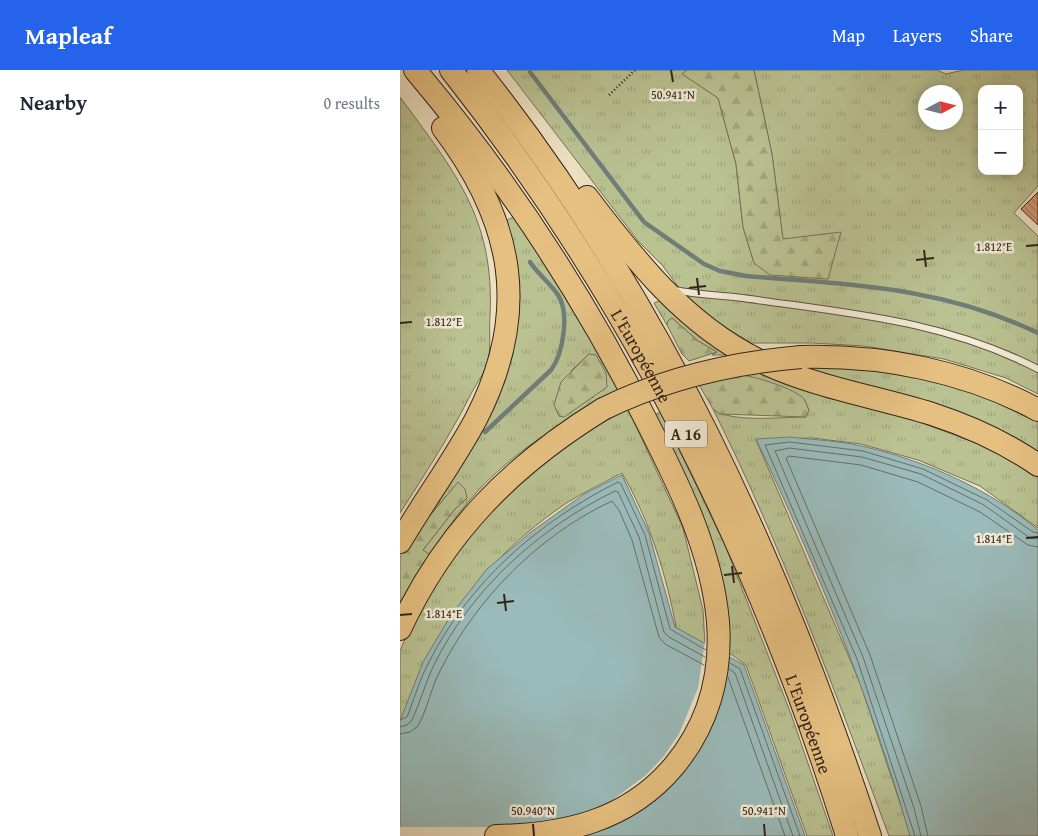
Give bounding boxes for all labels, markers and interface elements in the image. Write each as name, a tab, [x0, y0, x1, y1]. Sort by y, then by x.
text: Mapleaf	[25, 18, 112, 53]
text: Map	[832, 22, 865, 49]
text: Layers	[893, 22, 942, 49]
text: Share	[970, 22, 1013, 49]
north arrow	[918, 85, 963, 130]
map controls	[978, 85, 1023, 175]
button: +	[978, 85, 1023, 130]
text: 50.941°N	[651, 86, 695, 103]
text: Nearby	[20, 87, 87, 118]
text: 0 results	[323, 91, 380, 115]
button: −	[978, 130, 1023, 175]
text: 1.812°E	[976, 238, 1012, 255]
street label: L'Européenne	[605, 304, 679, 407]
text: 1.812°E	[426, 313, 462, 330]
road number: A 16	[665, 420, 707, 448]
text: 1.814°E	[976, 530, 1012, 547]
text: 1.814°E	[426, 605, 462, 622]
street label: L'Européenne	[779, 670, 839, 777]
text: 50.940°N	[511, 802, 555, 819]
text: 50.941°N	[742, 802, 786, 819]

